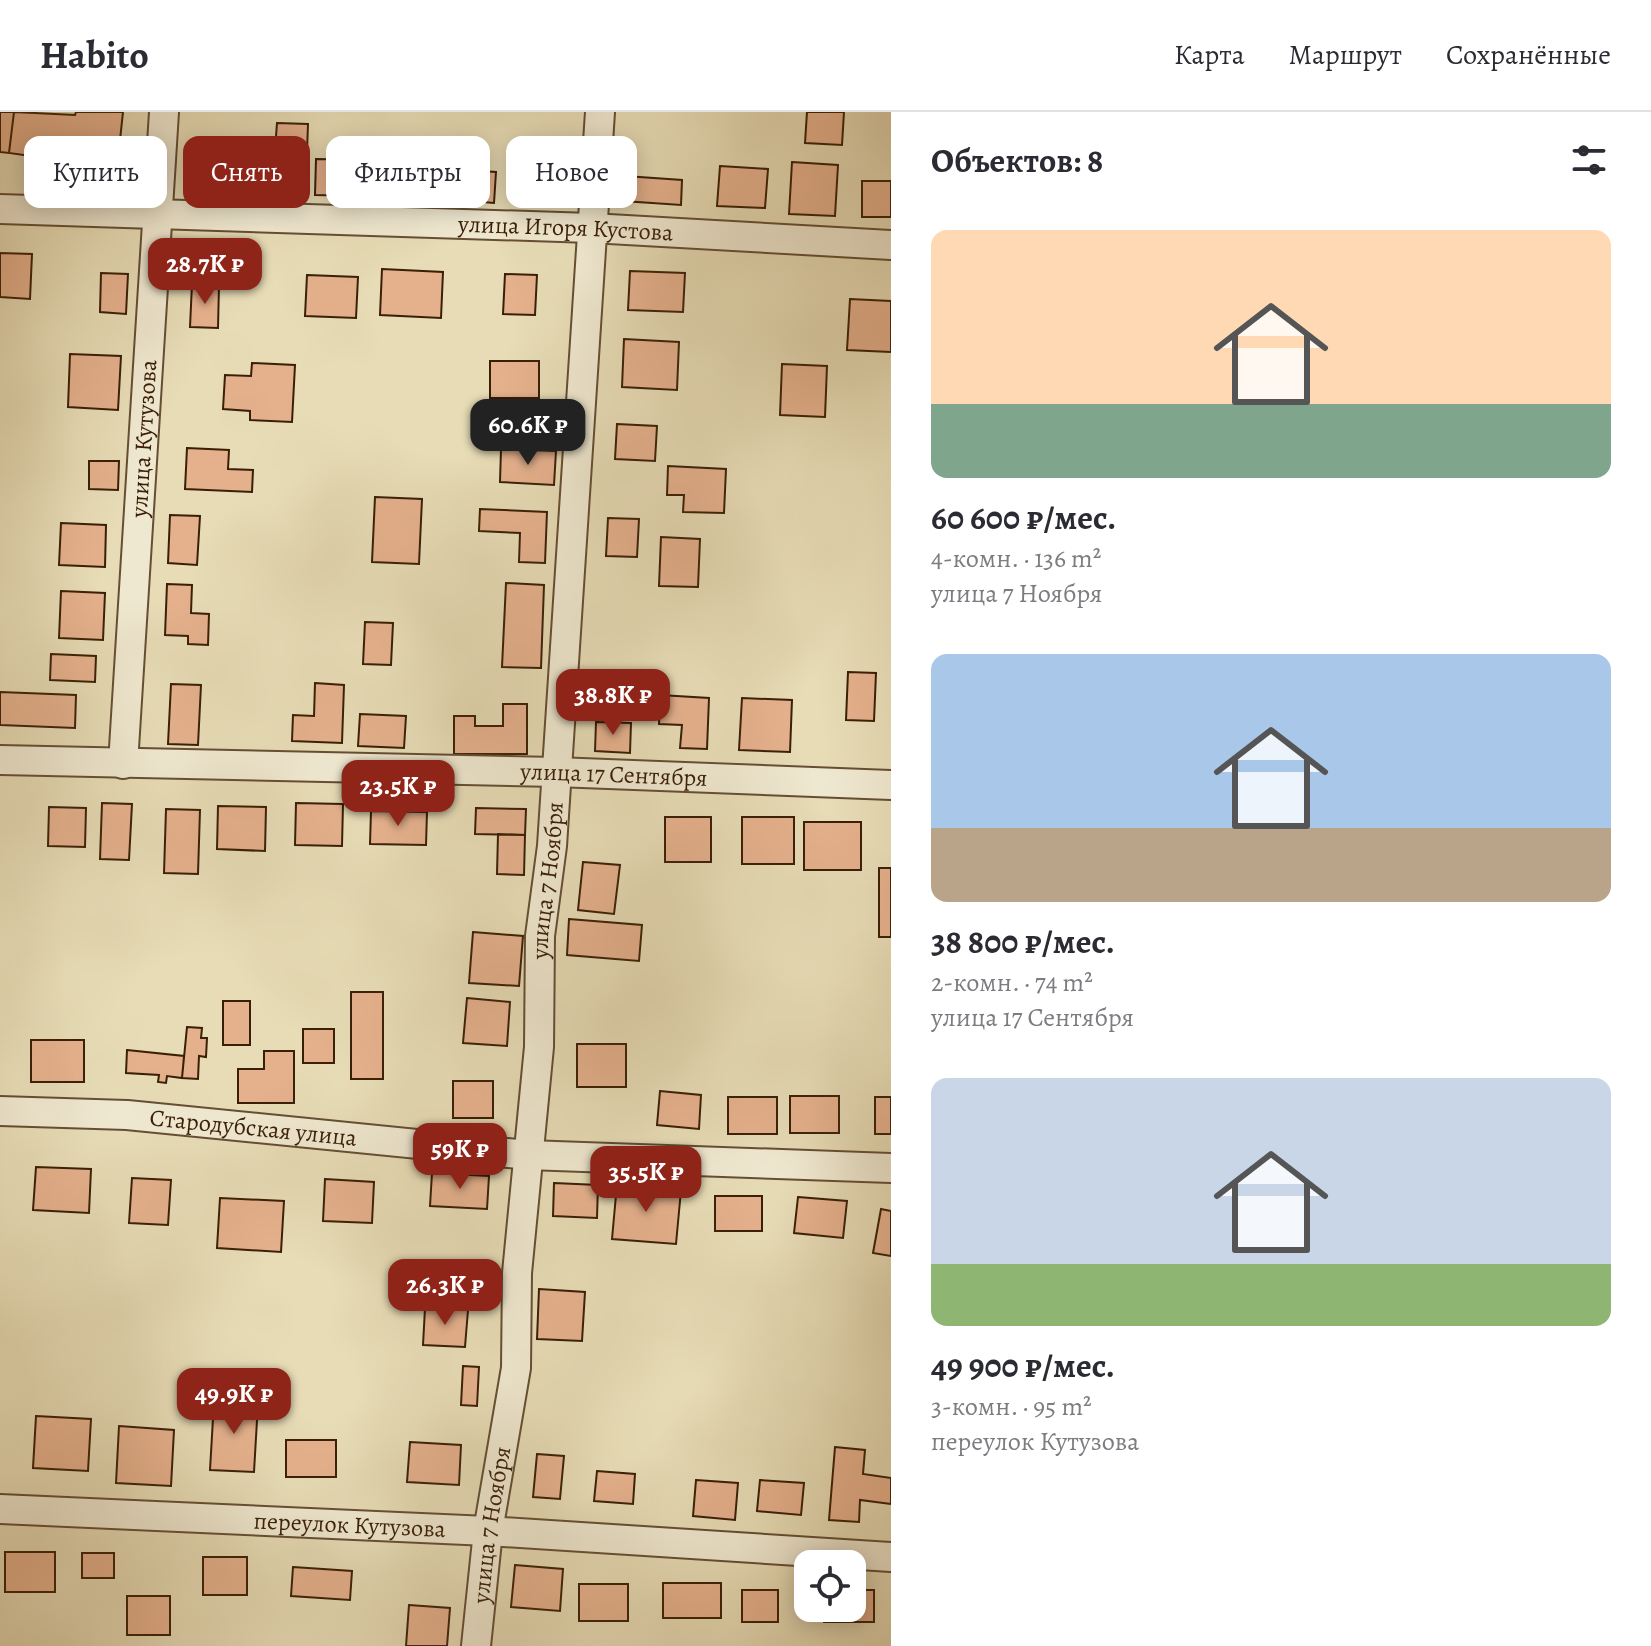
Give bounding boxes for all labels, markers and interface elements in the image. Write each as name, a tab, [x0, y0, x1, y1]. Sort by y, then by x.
text: Habito	[40, 29, 149, 81]
text: Карта	[1174, 36, 1245, 74]
text: Маршрут	[1289, 36, 1402, 74]
text: Сохранённые	[1446, 36, 1611, 74]
chip: Купить	[24, 136, 167, 208]
chip: Снять	[183, 136, 310, 208]
chip: Фильтры	[326, 136, 490, 208]
chip: Новое	[506, 136, 637, 208]
text: Объектов: 8	[931, 137, 1103, 184]
icon: filters	[1567, 138, 1611, 182]
street label: улица Игоря Кустова	[457, 208, 674, 249]
pin: 28.7K ₽	[131, 238, 279, 306]
text: 28.7K ₽	[166, 246, 244, 281]
icon: home	[1199, 282, 1343, 426]
street label: улица Кутузова	[122, 359, 164, 520]
pin: 60.6K ₽	[454, 399, 602, 467]
text: 60.6K ₽	[488, 407, 568, 442]
text: 60 600 ₽/мес.	[931, 494, 1116, 541]
text: 4-комн. · 136 m²	[931, 541, 1101, 576]
text: улица 7 Ноября	[931, 576, 1102, 611]
pin: 38.8K ₽	[539, 669, 687, 737]
text: 38.8K ₽	[574, 677, 652, 712]
icon: home	[1199, 706, 1343, 850]
street label: улица 17 Сентября	[519, 755, 708, 794]
pin: 23.5K ₽	[324, 760, 472, 828]
text: 23.5K ₽	[360, 768, 436, 803]
street label: улица 7 Ноября	[524, 801, 571, 960]
text: 38 800 ₽/мес.	[931, 918, 1115, 965]
text: 2-комн. · 74 m²	[931, 965, 1093, 1000]
text: улица 17 Сентября	[931, 1000, 1134, 1035]
street label: Стародубская улица	[148, 1101, 358, 1154]
pin: 59K ₽	[404, 1123, 516, 1191]
icon: home	[1199, 1130, 1343, 1274]
text: 59K ₽	[431, 1131, 489, 1166]
pin: 35.5K ₽	[572, 1146, 720, 1214]
text: 35.5K ₽	[608, 1154, 684, 1189]
pin: 26.3K ₽	[371, 1259, 519, 1327]
text: 26.3K ₽	[406, 1267, 484, 1302]
text: 49 900 ₽/мес.	[931, 1342, 1115, 1389]
pin: 49.9K ₽	[160, 1368, 308, 1436]
text: 49.9K ₽	[195, 1376, 273, 1411]
text: 3-комн. · 95 m²	[931, 1389, 1092, 1424]
text: переулок Кутузова	[931, 1424, 1139, 1459]
street label: улица 7 Ноября	[464, 1444, 518, 1606]
street label: переулок Кутузова	[253, 1504, 446, 1545]
map controls	[794, 1550, 866, 1622]
button: locate	[794, 1550, 866, 1622]

